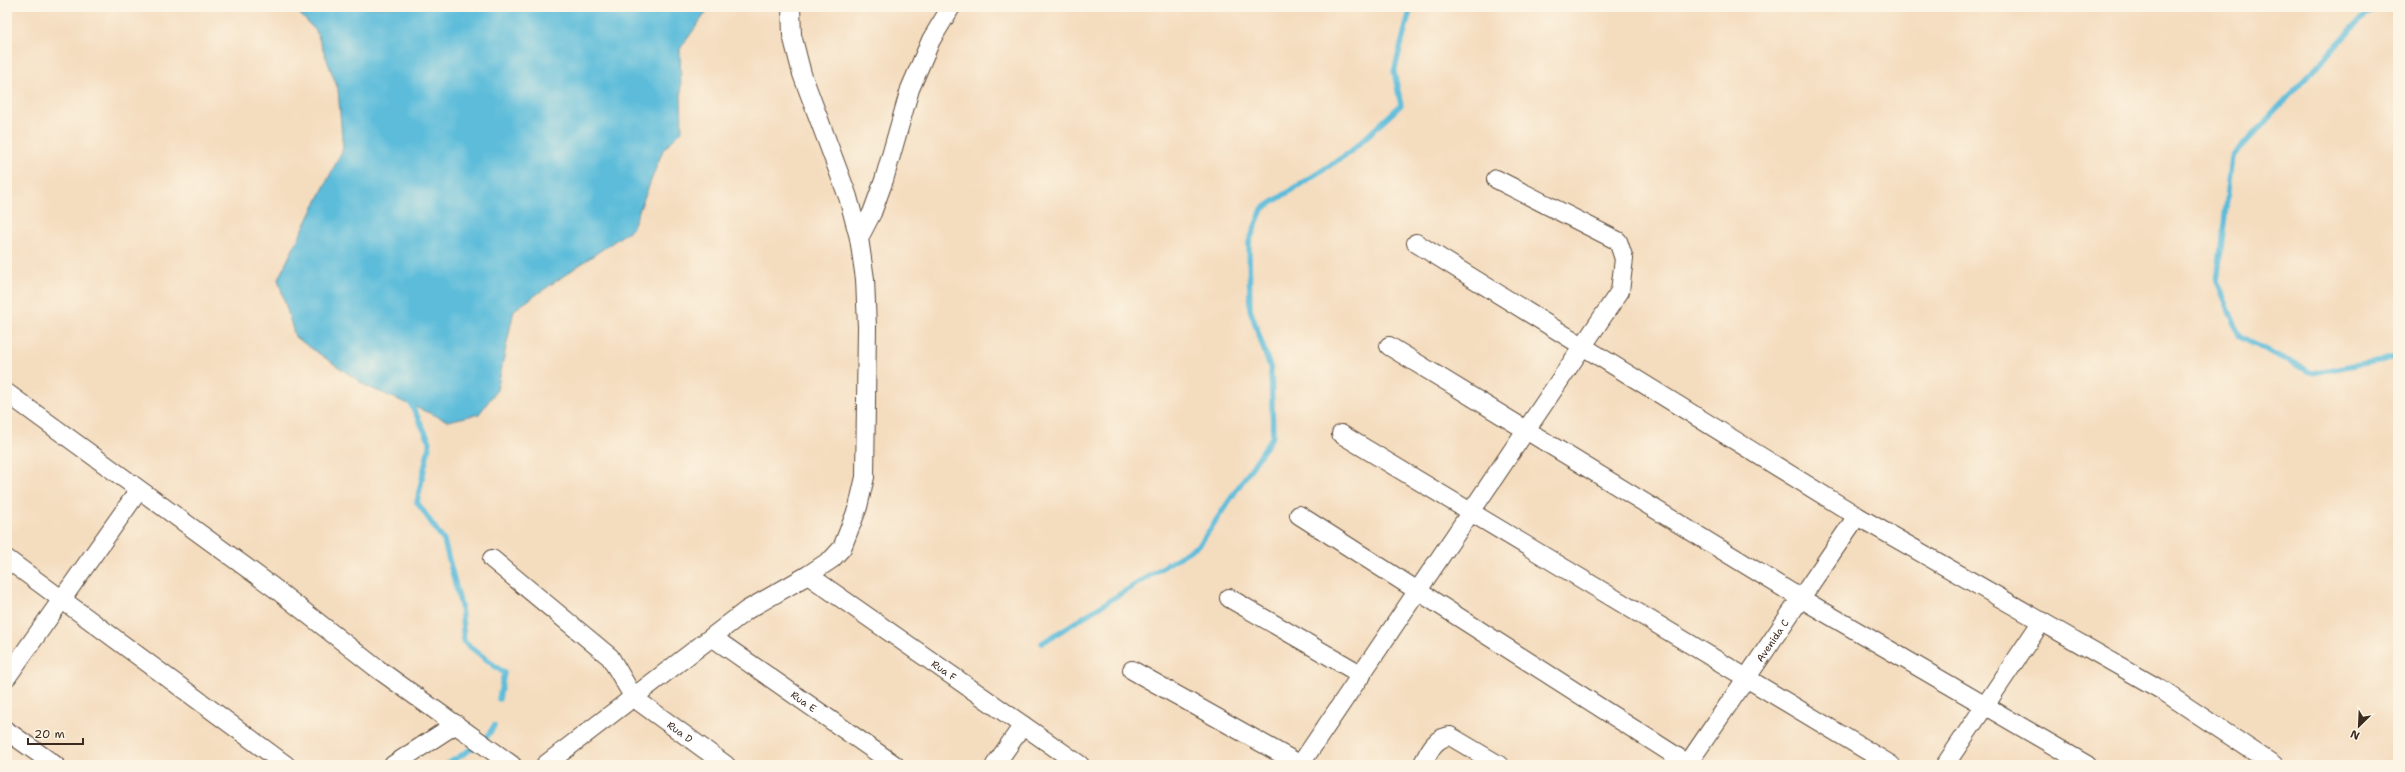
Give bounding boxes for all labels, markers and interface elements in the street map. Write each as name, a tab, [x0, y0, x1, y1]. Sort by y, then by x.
street label: Avenida C	[1753, 617, 1792, 664]
street label: Rua F	[929, 657, 959, 684]
street label: Rua E	[788, 688, 819, 715]
north arrow	[2339, 706, 2379, 746]
street label: Rua D	[664, 718, 696, 746]
scale bar	[28, 720, 83, 746]
text: 20 m	[34, 726, 65, 742]
text: N	[2348, 726, 2362, 743]

